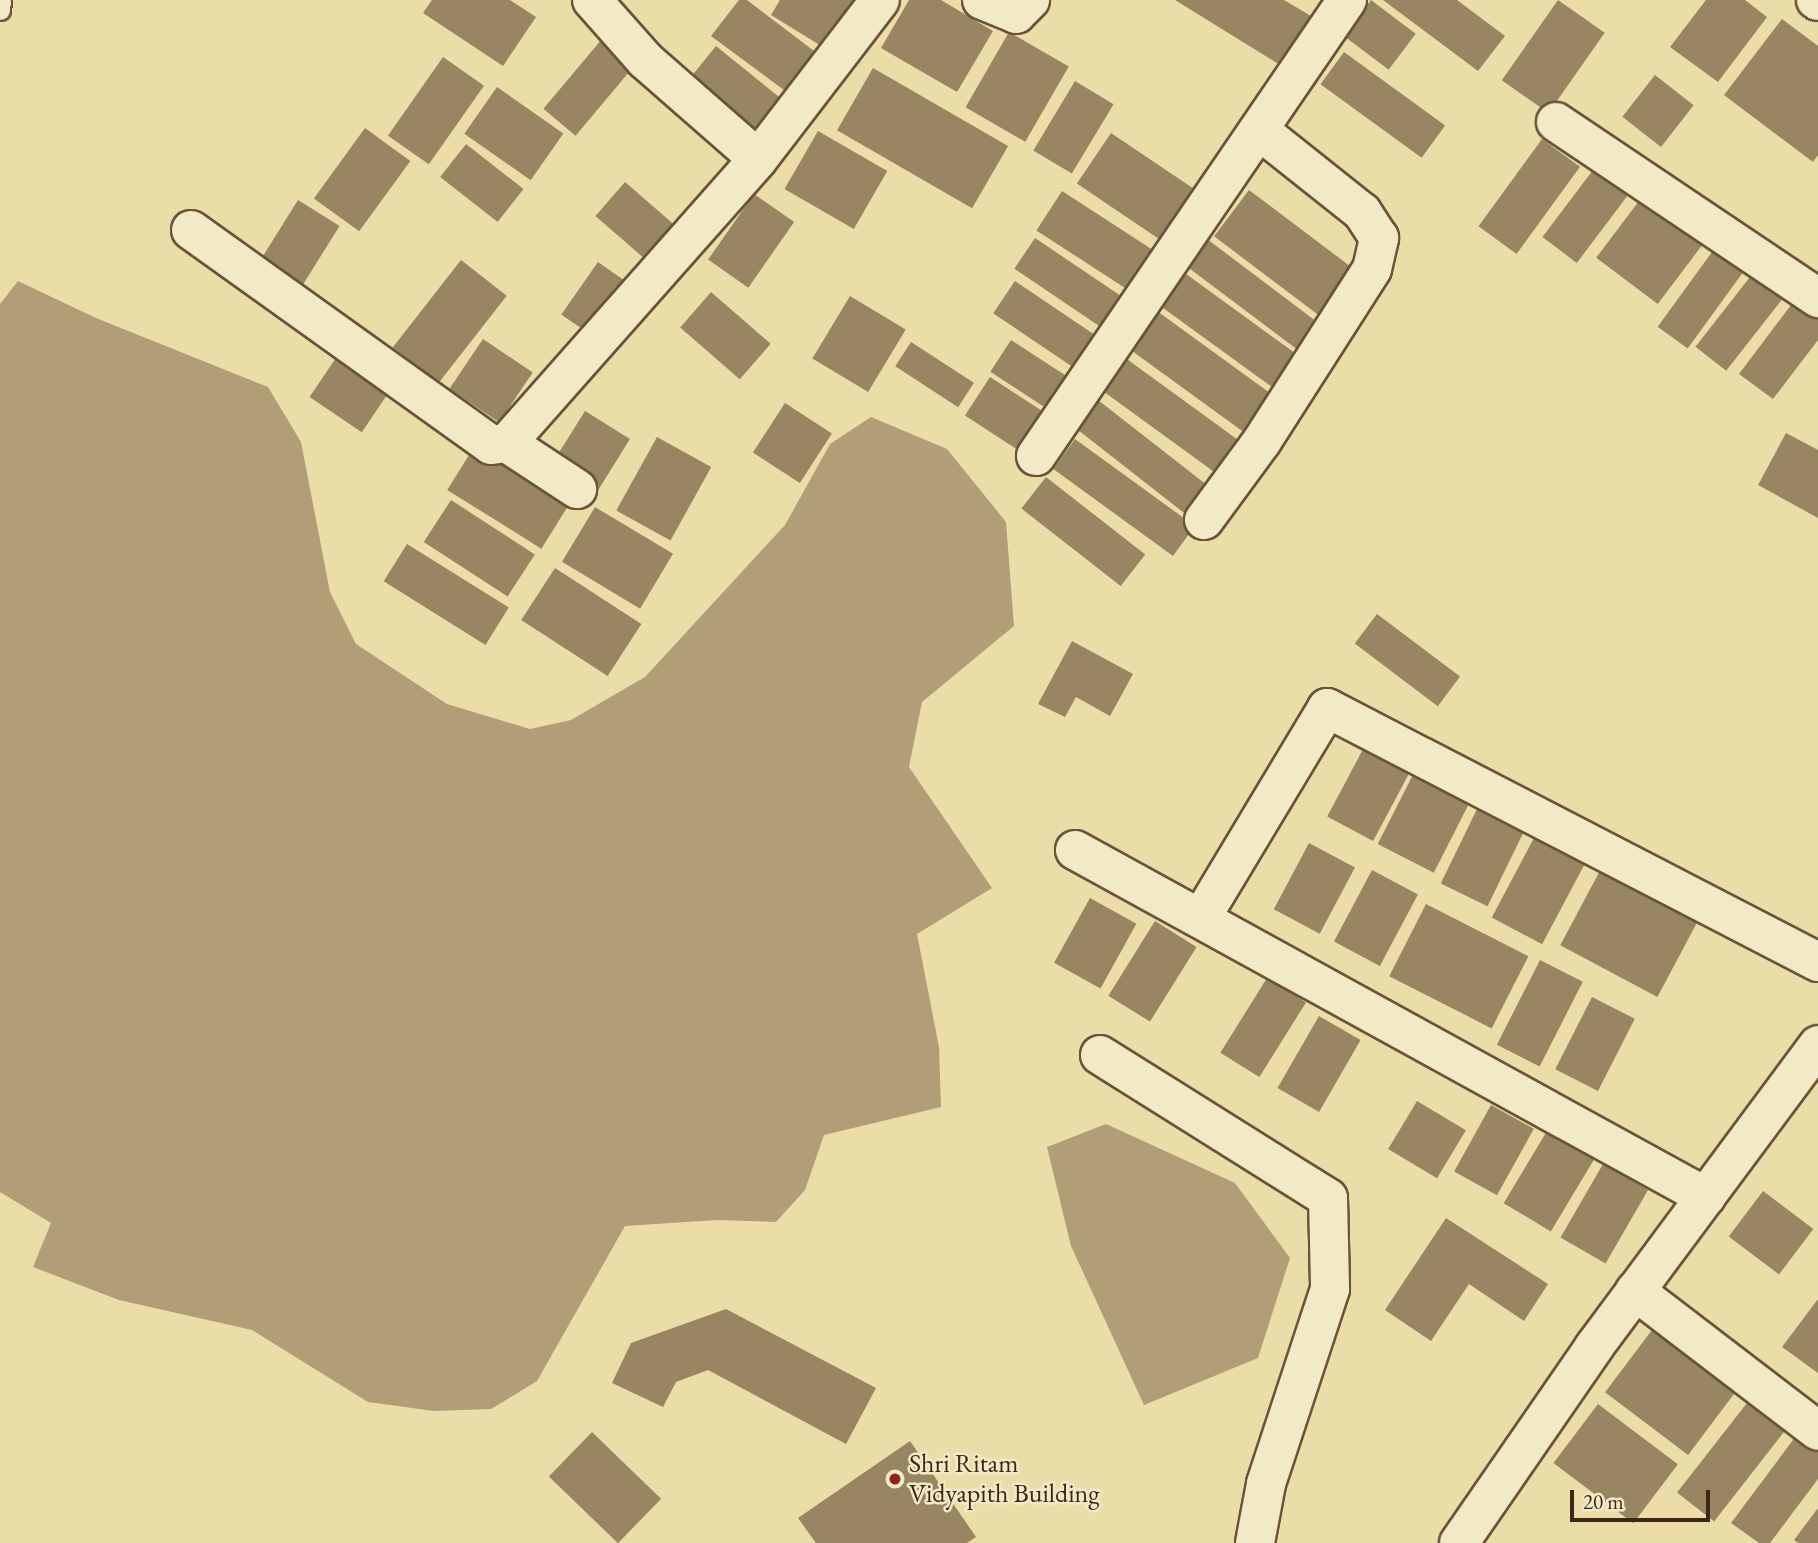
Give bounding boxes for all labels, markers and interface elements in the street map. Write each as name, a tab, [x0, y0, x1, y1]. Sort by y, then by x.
place label: Shri Ritam Vidyapith Building	[909, 1448, 1100, 1510]
marker: Shri Ritam Vidyapith Building	[887, 1471, 903, 1487]
scale bar	[1573, 1476, 1713, 1520]
text: 20 m	[1583, 1488, 1624, 1515]

